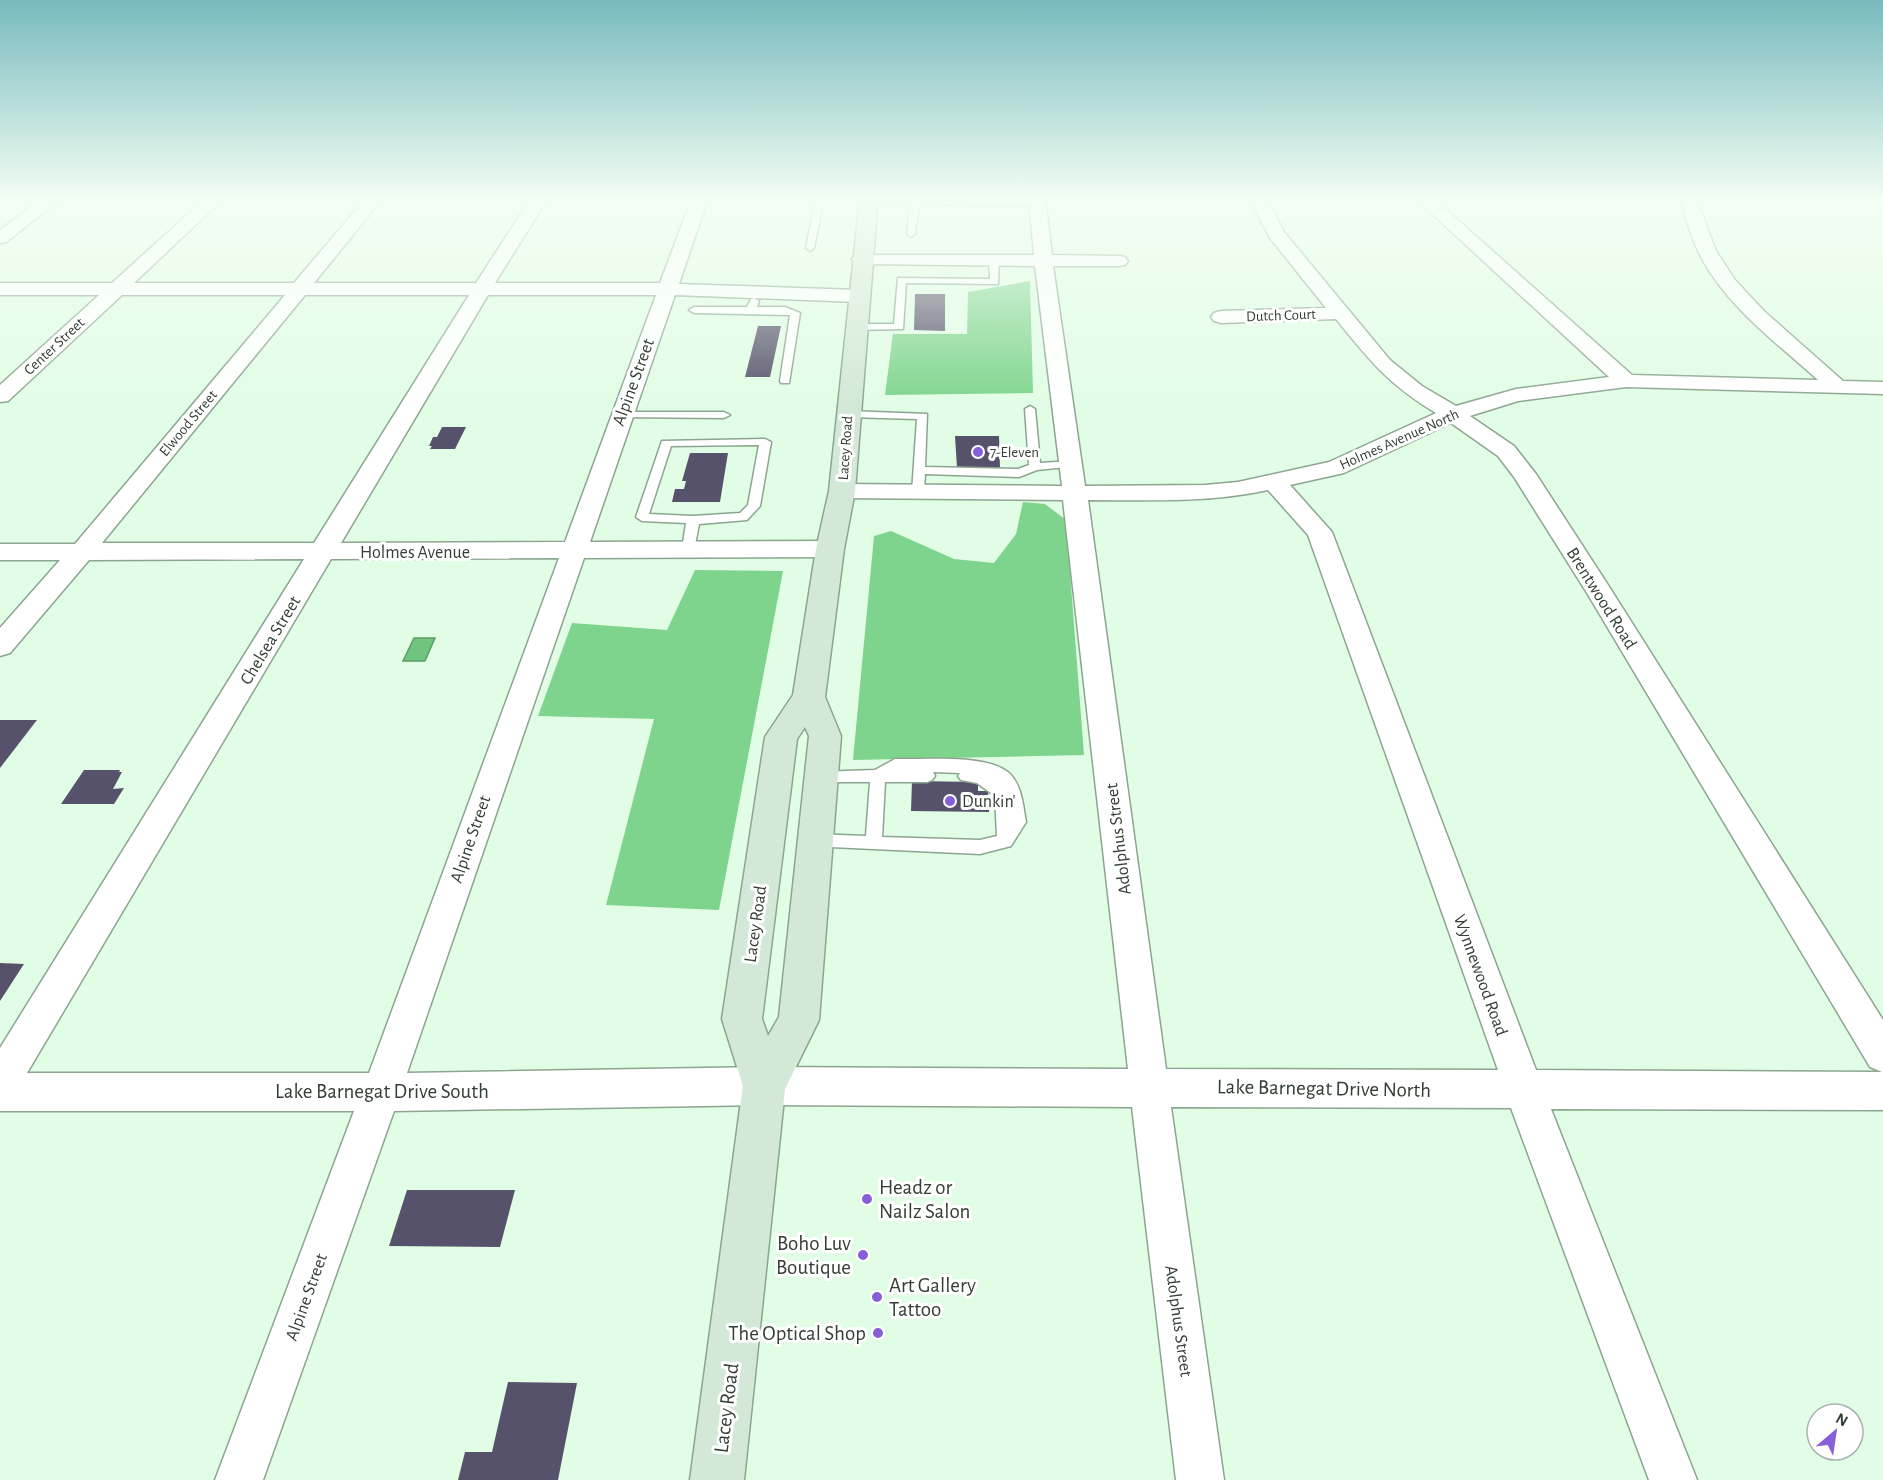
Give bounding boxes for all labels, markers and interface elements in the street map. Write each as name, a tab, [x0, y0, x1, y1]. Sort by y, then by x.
street label: Dutch Court	[1246, 307, 1316, 324]
street label: Center Street	[21, 315, 88, 378]
street label: Alpine Street	[610, 336, 658, 428]
street label: Elwood Street	[157, 387, 220, 459]
street label: Holmes Avenue North	[1337, 406, 1461, 472]
street label: Lacey Road	[836, 415, 855, 481]
marker: 7-Eleven	[971, 445, 985, 459]
place label: 7-Eleven	[990, 445, 1039, 460]
street label: Holmes Avenue	[360, 544, 470, 562]
street label: Brentwood Road	[1563, 544, 1640, 653]
street label: Chelsea Street	[237, 593, 304, 688]
street label: Adolphus Street	[1103, 782, 1135, 896]
street label: Alpine Street	[448, 793, 494, 885]
place label: Dunkin'	[962, 793, 1016, 811]
marker: Dunkin'	[943, 794, 957, 808]
street label: Lacey Road	[742, 885, 770, 964]
street label: Wynnewood Road	[1450, 912, 1510, 1038]
street label: Lake Barnegat Drive North	[1217, 1076, 1431, 1101]
street label: Lake Barnegat Drive South	[275, 1081, 489, 1102]
place label: Headz or Nailz Salon	[879, 1177, 970, 1222]
marker: Headz or Nailz Salon	[860, 1192, 874, 1206]
place label: Boho Luv Boutique	[776, 1233, 851, 1278]
marker: Boho Luv Boutique	[856, 1248, 870, 1262]
street label: Alpine Street	[283, 1251, 331, 1343]
street label: Adolphus Street	[1161, 1264, 1195, 1378]
place label: Art Gallery Tattoo	[889, 1275, 976, 1320]
marker: Art Gallery Tattoo	[870, 1290, 884, 1304]
place label: The Optical Shop	[728, 1323, 866, 1344]
marker: The Optical Shop	[871, 1326, 885, 1340]
street label: Lacey Road	[711, 1362, 742, 1454]
north arrow	[1805, 1402, 1865, 1462]
text: N	[1833, 1410, 1851, 1429]

